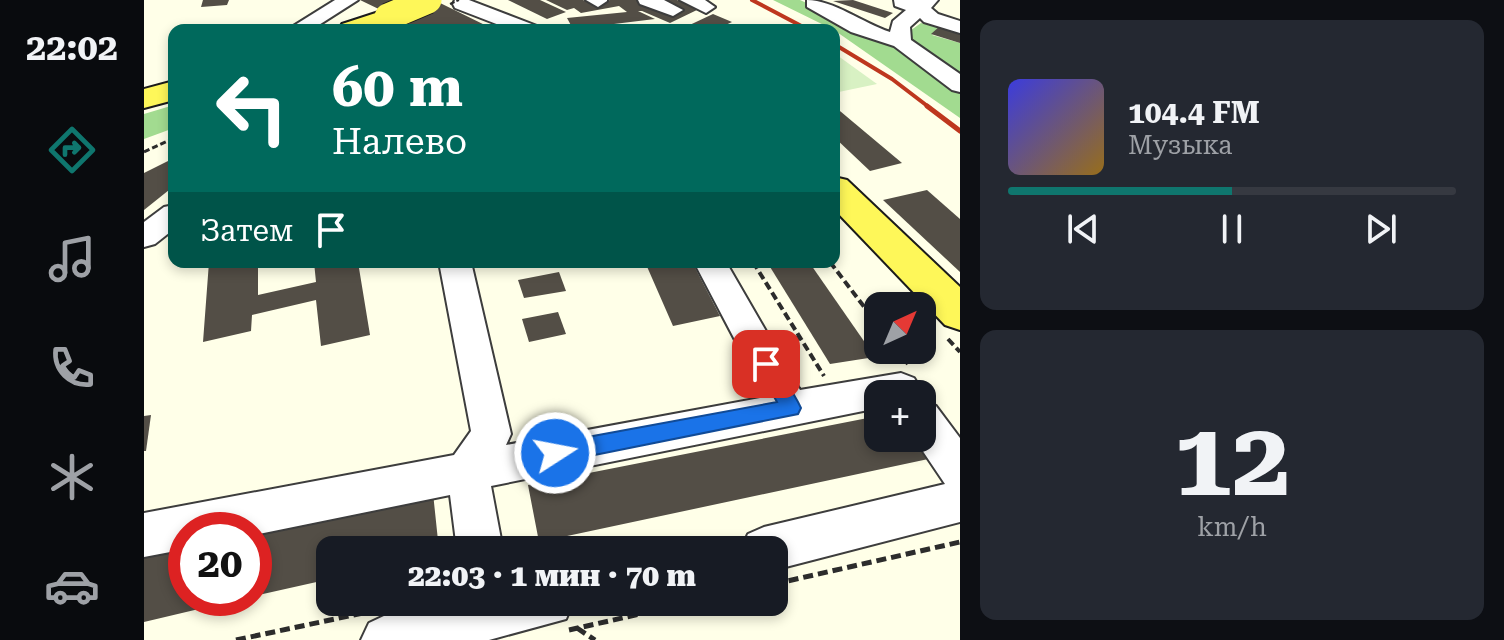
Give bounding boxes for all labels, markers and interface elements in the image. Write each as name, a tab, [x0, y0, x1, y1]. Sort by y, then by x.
text: 22:02	[26, 27, 118, 69]
text: 60 m	[332, 54, 463, 120]
icon: left	[200, 56, 304, 160]
text: 104.4 FM	[1128, 95, 1260, 130]
text: Налево	[332, 121, 467, 163]
icon: directions	[44, 122, 100, 178]
text: Музыка	[1128, 130, 1232, 160]
icon: previous	[1061, 207, 1105, 251]
icon: pause	[1210, 207, 1254, 251]
icon: next	[1359, 207, 1403, 251]
icon: arrive	[309, 208, 353, 252]
text: Затем	[200, 213, 293, 248]
icon: music	[44, 231, 100, 287]
north arrow	[864, 292, 936, 364]
map controls	[864, 292, 936, 452]
pin	[732, 330, 800, 398]
icon: phone	[44, 340, 100, 396]
icon: arrive	[744, 342, 788, 386]
button: +	[864, 380, 936, 452]
text: 12	[1174, 399, 1290, 520]
position arrow	[513, 411, 597, 495]
icon: climate	[44, 449, 100, 505]
speed limit sign: 20	[168, 512, 272, 616]
text: km/h	[1197, 512, 1267, 542]
icon: car	[44, 558, 100, 614]
text: 22:03 · 1 мин · 70 m	[408, 558, 696, 593]

